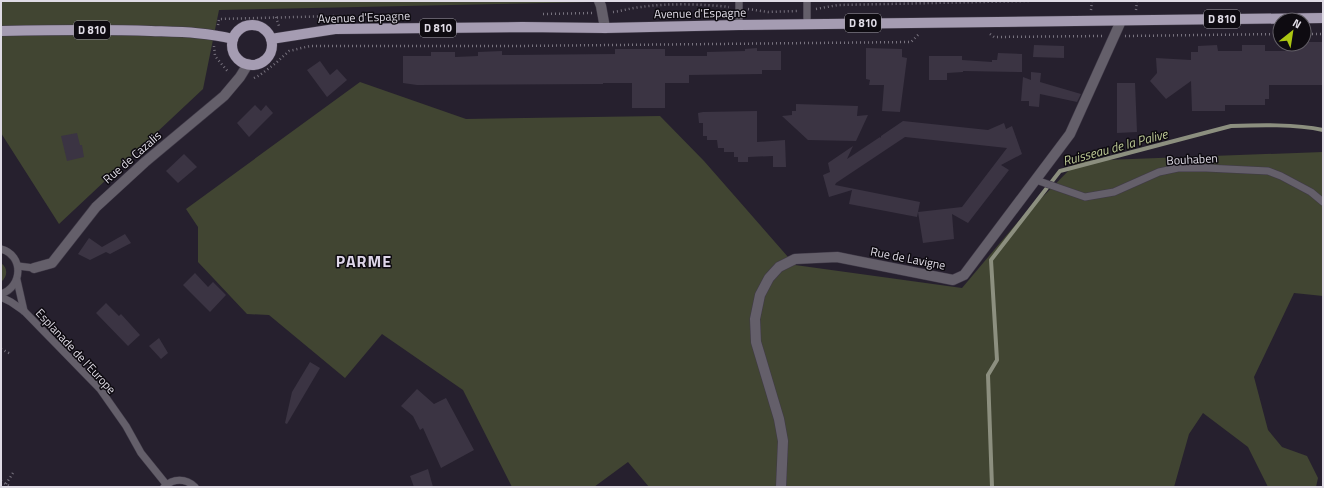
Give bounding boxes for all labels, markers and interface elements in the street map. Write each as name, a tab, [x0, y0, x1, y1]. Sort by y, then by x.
street label: Avenue d'Espagne	[654, 3, 746, 23]
street label: Avenue d'Espagne	[318, 6, 410, 28]
road number: D 810	[1204, 10, 1240, 28]
north arrow	[1272, 12, 1312, 52]
road number: D 810	[845, 14, 881, 32]
text: N	[1290, 15, 1304, 32]
road number: D 810	[420, 19, 456, 37]
road number: D 810	[74, 21, 110, 39]
water label: Ruisseau de la Palive	[1060, 123, 1171, 171]
street label: Rue de Cazalis	[98, 126, 166, 188]
street label: Bouhaben	[1166, 148, 1218, 170]
street label: Rue de Lavigne	[869, 241, 947, 275]
district label: PARME	[336, 249, 392, 273]
street label: Esplanade de l'Europe	[31, 304, 121, 398]

